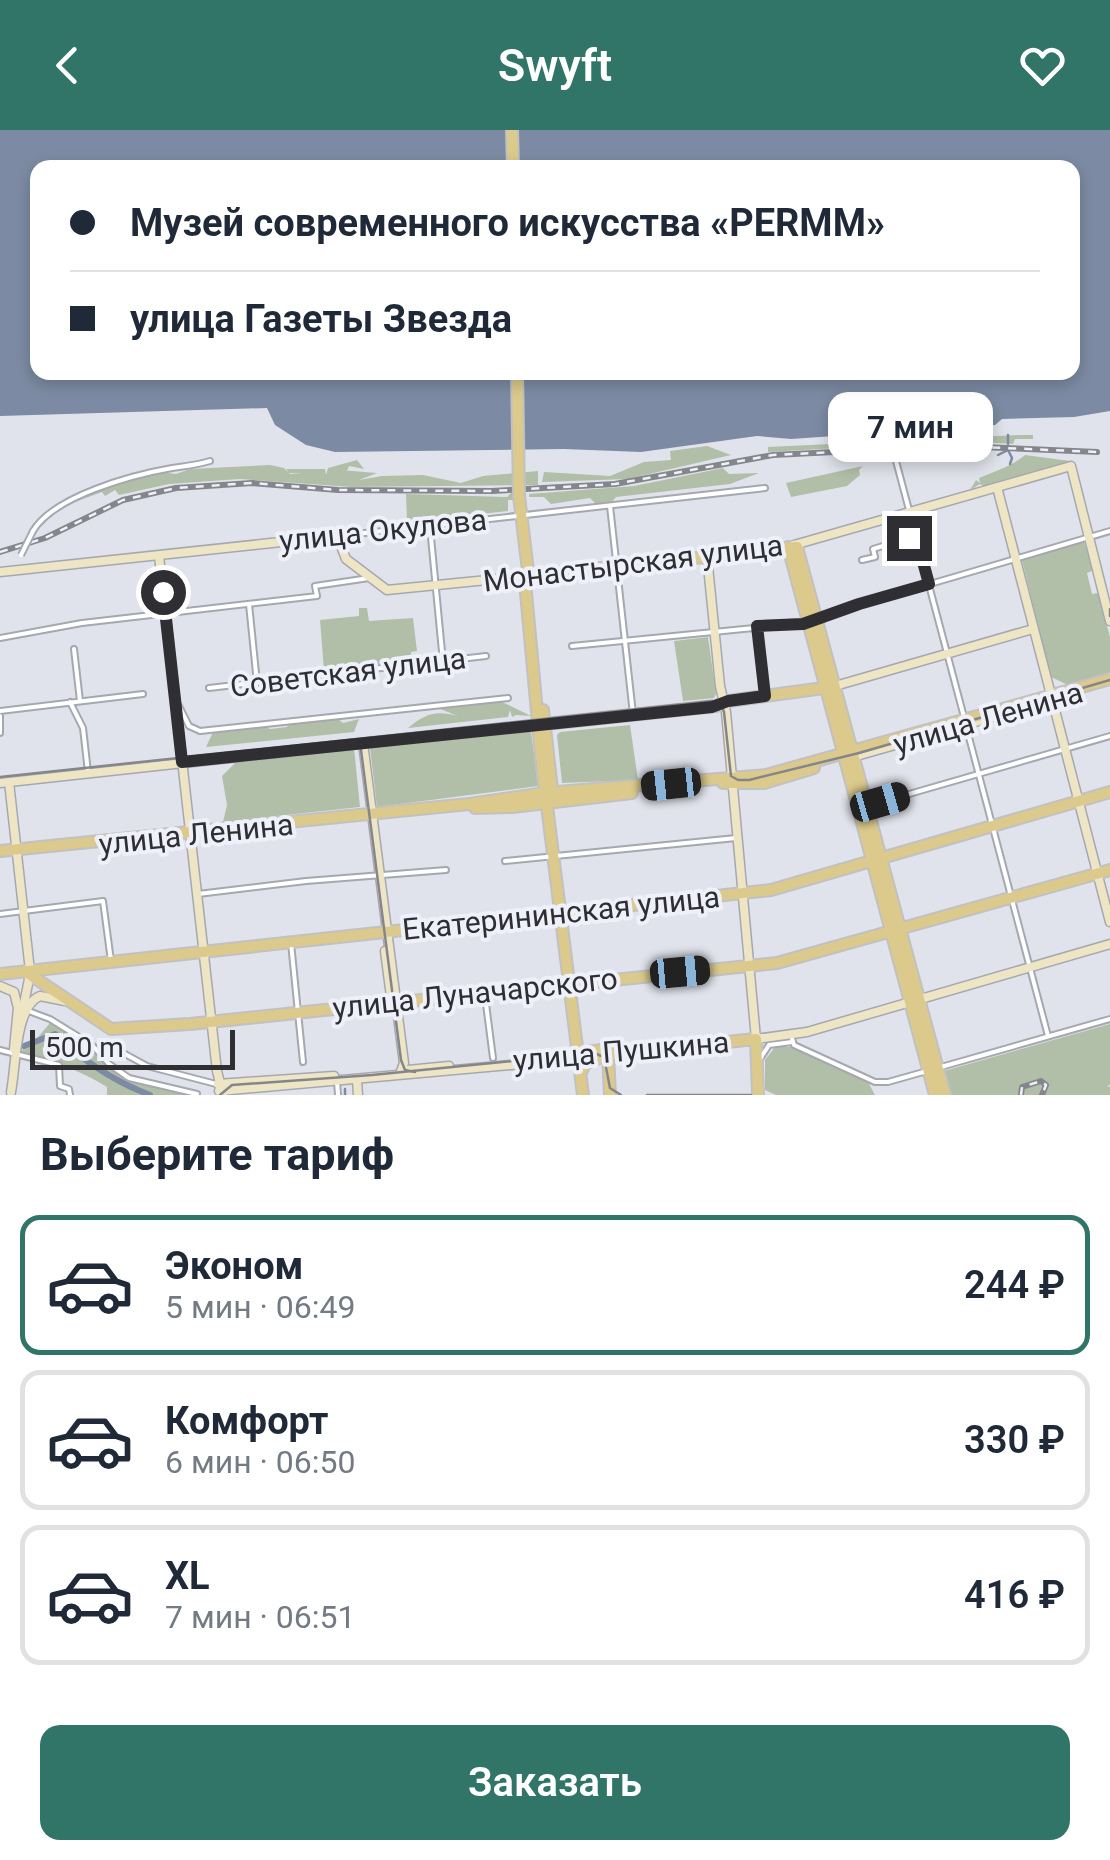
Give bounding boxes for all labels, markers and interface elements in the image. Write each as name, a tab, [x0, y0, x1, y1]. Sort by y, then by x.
icon: back	[40, 38, 95, 93]
icon: heart	[1015, 38, 1070, 93]
text: Swyft	[498, 39, 612, 92]
text: Музей современного искусства «PERMM»	[130, 201, 885, 245]
text: улица Газеты Звезда	[130, 297, 512, 341]
callout: 7 мин	[826, 393, 992, 463]
text: 7 мин	[867, 408, 954, 446]
street label: улица Окулова	[278, 502, 488, 558]
route end	[887, 516, 932, 561]
street label: Монастырская улица	[481, 527, 785, 599]
route start	[141, 570, 186, 615]
street label: Советская улица	[228, 640, 468, 704]
street label: улица Ленина	[889, 674, 1087, 762]
car	[640, 766, 702, 802]
car	[847, 779, 913, 825]
street label: улица Ленина	[97, 806, 295, 862]
street label: Екатерининская улица	[400, 879, 722, 947]
car	[649, 954, 711, 990]
street label: улица Луначарского	[331, 961, 619, 1025]
street label: улица Пушкина	[511, 1024, 731, 1078]
scale bar	[30, 1025, 235, 1070]
text: 500 m	[45, 1031, 124, 1064]
text: Выберите тариф	[40, 1128, 394, 1181]
icon: car	[45, 1240, 135, 1330]
text: Эконом	[165, 1244, 303, 1288]
text: 244 ₽	[964, 1263, 1065, 1307]
text: 5 мин · 06:49	[165, 1288, 356, 1326]
icon: car	[45, 1395, 135, 1485]
text: Комфорт	[165, 1399, 328, 1443]
text: 330 ₽	[964, 1418, 1065, 1462]
text: 6 мин · 06:50	[165, 1443, 356, 1481]
icon: car	[45, 1550, 135, 1640]
text: XL	[165, 1554, 210, 1598]
text: 416 ₽	[964, 1573, 1065, 1617]
text: 7 мин · 06:51	[165, 1598, 356, 1636]
button: Заказать	[40, 1725, 1070, 1840]

